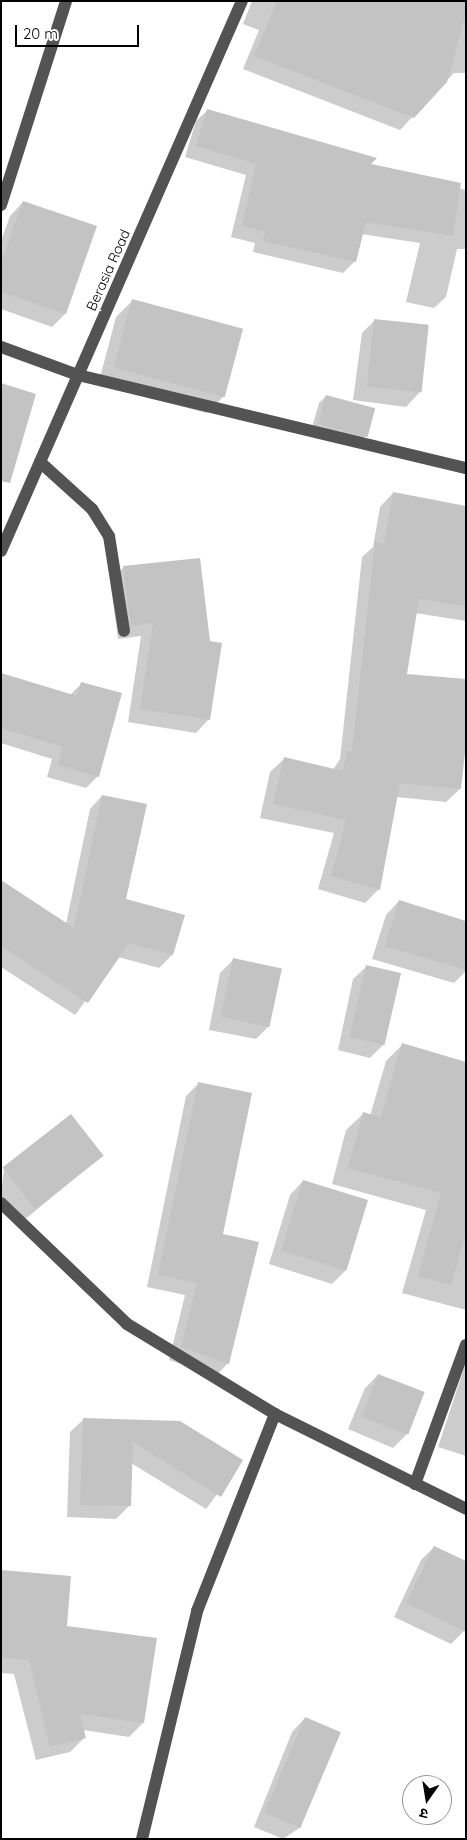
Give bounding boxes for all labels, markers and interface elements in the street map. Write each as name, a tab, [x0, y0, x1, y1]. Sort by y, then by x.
scale bar	[18, 15, 141, 47]
text: 20 m	[23, 24, 58, 43]
street label: Berasia Road	[83, 227, 133, 313]
north arrow	[402, 1775, 452, 1825]
text: उ	[418, 1804, 430, 1823]

